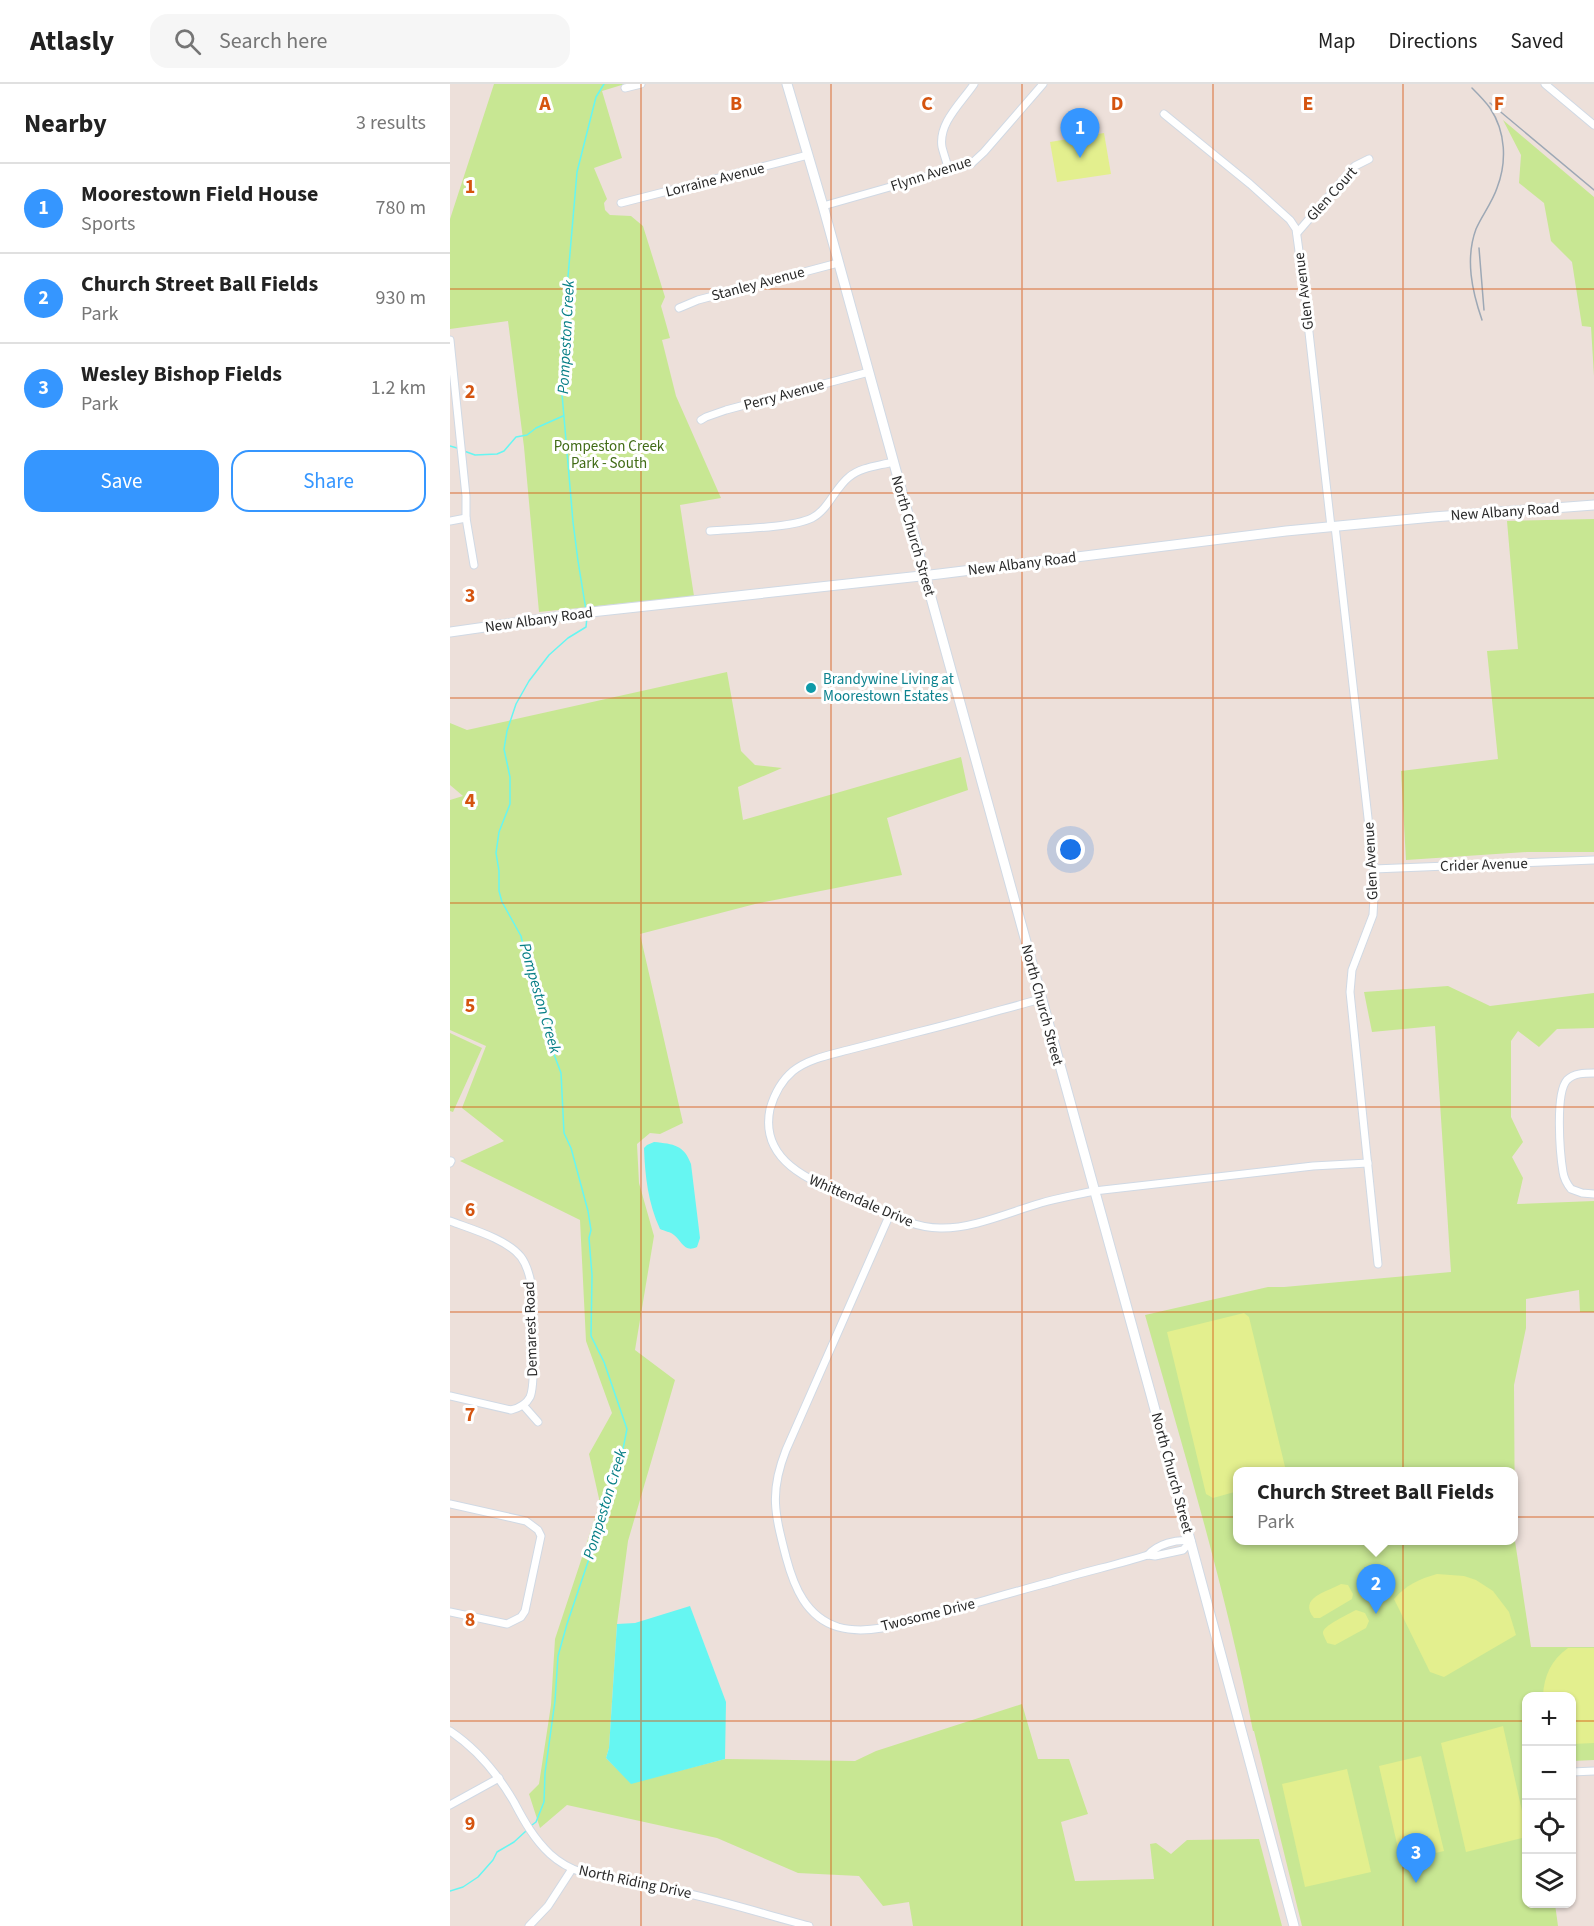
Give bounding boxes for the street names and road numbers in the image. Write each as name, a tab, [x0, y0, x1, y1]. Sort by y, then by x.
street label: Flynn Avenue	[888, 151, 974, 197]
street label: Lorraine Avenue	[663, 158, 767, 202]
street label: Glen Court	[1302, 162, 1362, 226]
street label: Glen Avenue	[1289, 251, 1319, 331]
street label: Stanley Avenue	[709, 261, 807, 307]
street label: Perry Avenue	[741, 374, 827, 416]
street label: North Church Street	[886, 473, 940, 599]
street label: New Albany Road	[1450, 498, 1560, 526]
street label: New Albany Road	[967, 547, 1077, 581]
street label: New Albany Road	[484, 602, 594, 638]
street label: Glen Avenue	[1358, 822, 1384, 900]
street label: Crider Avenue	[1440, 853, 1528, 877]
street label: North Church Street	[1016, 942, 1068, 1068]
street label: Whittendale Drive	[806, 1170, 916, 1232]
street label: Demarest Road	[519, 1281, 543, 1377]
street label: North Church Street	[1146, 1410, 1198, 1536]
street label: Twosome Drive	[879, 1593, 977, 1637]
street label: North Riding Drive	[577, 1860, 693, 1904]

